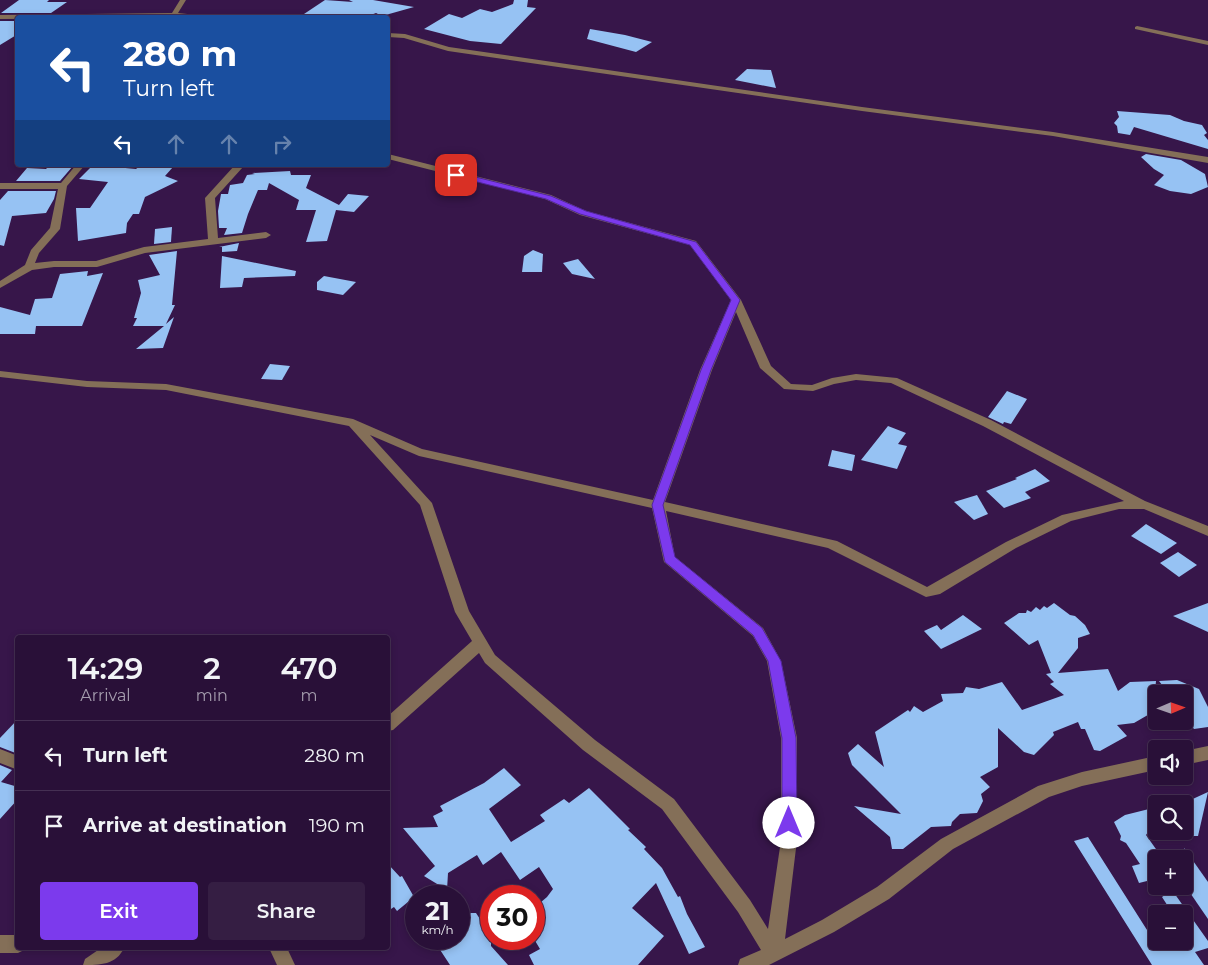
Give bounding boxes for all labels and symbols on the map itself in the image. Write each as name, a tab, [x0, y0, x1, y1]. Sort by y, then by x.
pin	[435, 154, 477, 196]
north arrow	[1148, 685, 1192, 730]
position arrow	[762, 796, 814, 848]
speed limit sign: 30	[480, 885, 545, 950]

